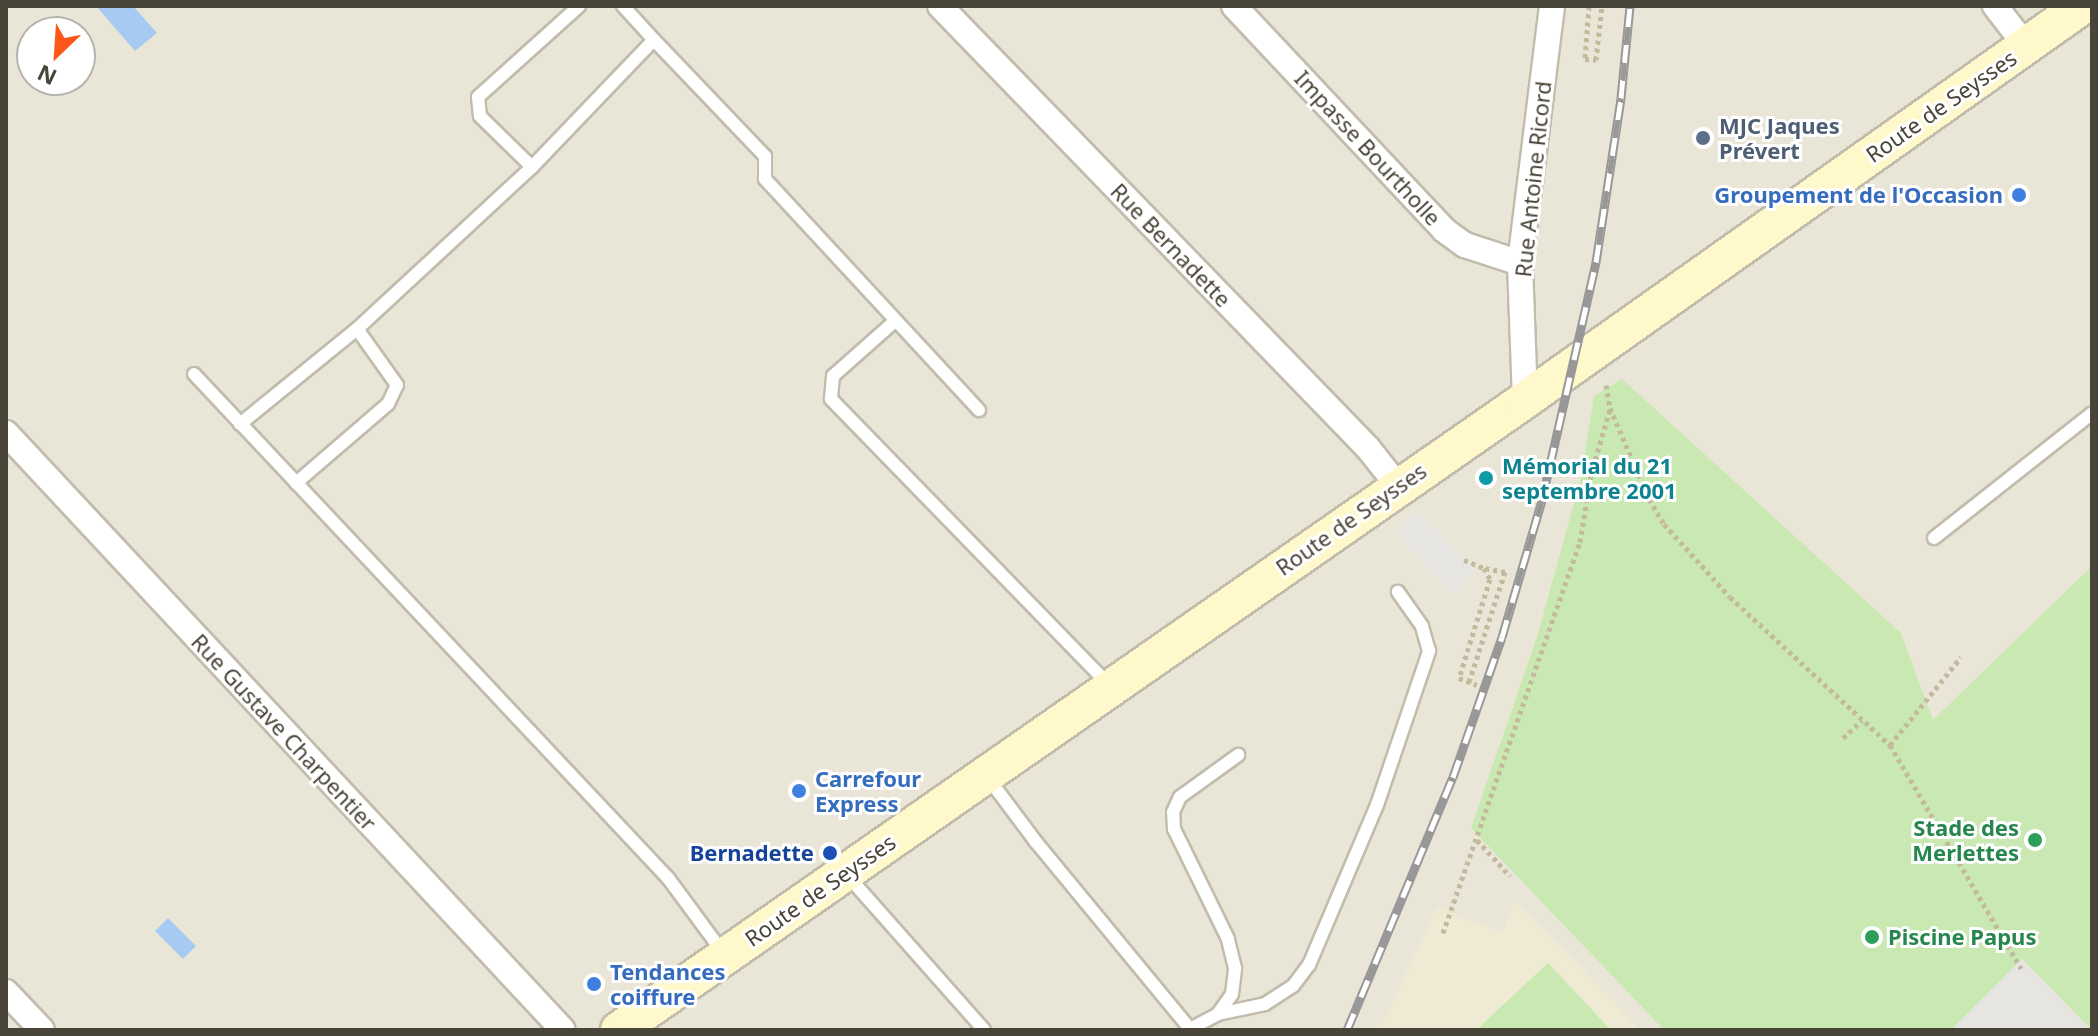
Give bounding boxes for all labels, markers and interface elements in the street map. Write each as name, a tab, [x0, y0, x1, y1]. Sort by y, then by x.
north arrow	[16, 16, 96, 96]
street label: Route de Seysses	[1861, 44, 2021, 168]
text: N	[32, 59, 61, 93]
street label: Impasse Bourtholle	[1289, 65, 1447, 231]
street label: Rue Antoine Ricord	[1510, 80, 1556, 278]
place label: MJC Jaques Prévert	[1719, 112, 1840, 164]
marker: MJC Jaques Prévert	[1694, 129, 1712, 147]
street label: Rue Bernadette	[1105, 178, 1237, 312]
place label: Groupement de l'Occasion	[1714, 182, 2003, 208]
marker: Groupement de l'Occasion	[2010, 186, 2028, 204]
place label: Mémorial du 21 septembre 2001	[1502, 452, 1677, 504]
street label: Route de Seysses	[1271, 457, 1431, 581]
marker: Mémorial du 21 septembre 2001	[1477, 469, 1495, 487]
street label: Rue Gustave Charpentier	[186, 628, 382, 836]
place label: Carrefour Express	[815, 765, 921, 816]
marker: Carrefour Express	[790, 782, 808, 800]
place label: Stade des Merlettes	[1912, 814, 2019, 866]
street label: Route de Seysses	[740, 828, 900, 952]
marker: Stade des Merlettes	[2026, 831, 2044, 849]
place label: Bernadette	[690, 840, 814, 866]
marker: Bernadette	[821, 844, 839, 862]
place label: Piscine Papus	[1888, 924, 2036, 950]
marker: Piscine Papus	[1863, 928, 1881, 946]
place label: Tendances coiffure	[610, 958, 725, 1010]
marker: Tendances coiffure	[585, 975, 603, 993]

